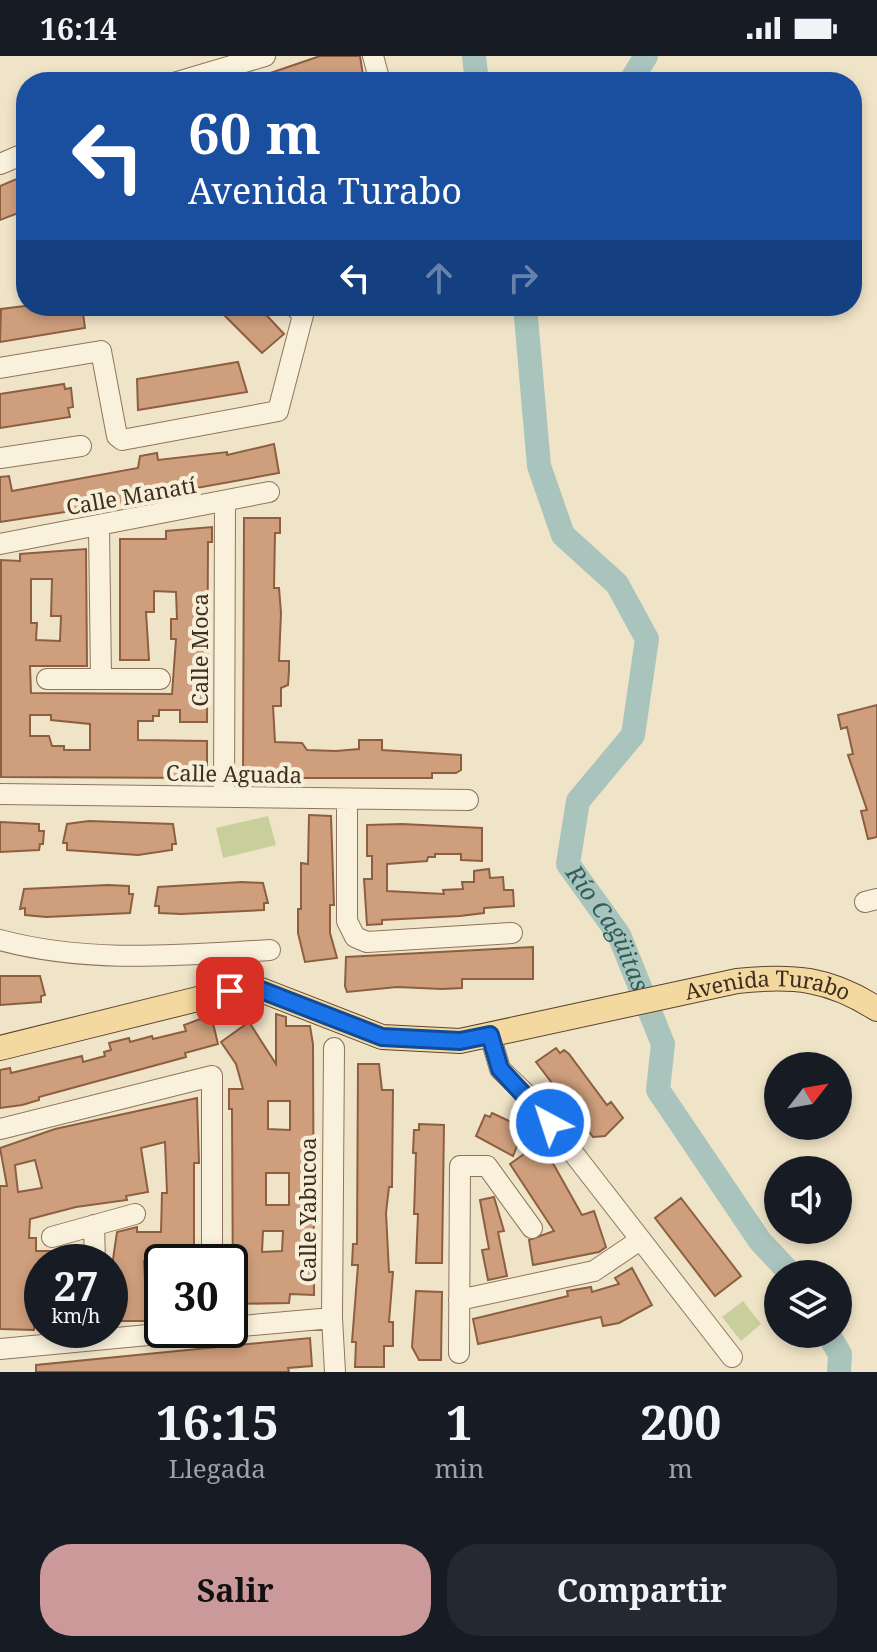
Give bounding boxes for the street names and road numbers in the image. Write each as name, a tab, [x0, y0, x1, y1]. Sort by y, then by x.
street label: Calle Manatí	[64, 469, 198, 521]
street label: Calle Moca	[184, 593, 214, 707]
street label: Calle Aguada	[166, 757, 302, 789]
street label: Avenida Turabo	[682, 962, 855, 1006]
street label: Calle Yabucoa	[292, 1137, 322, 1283]

